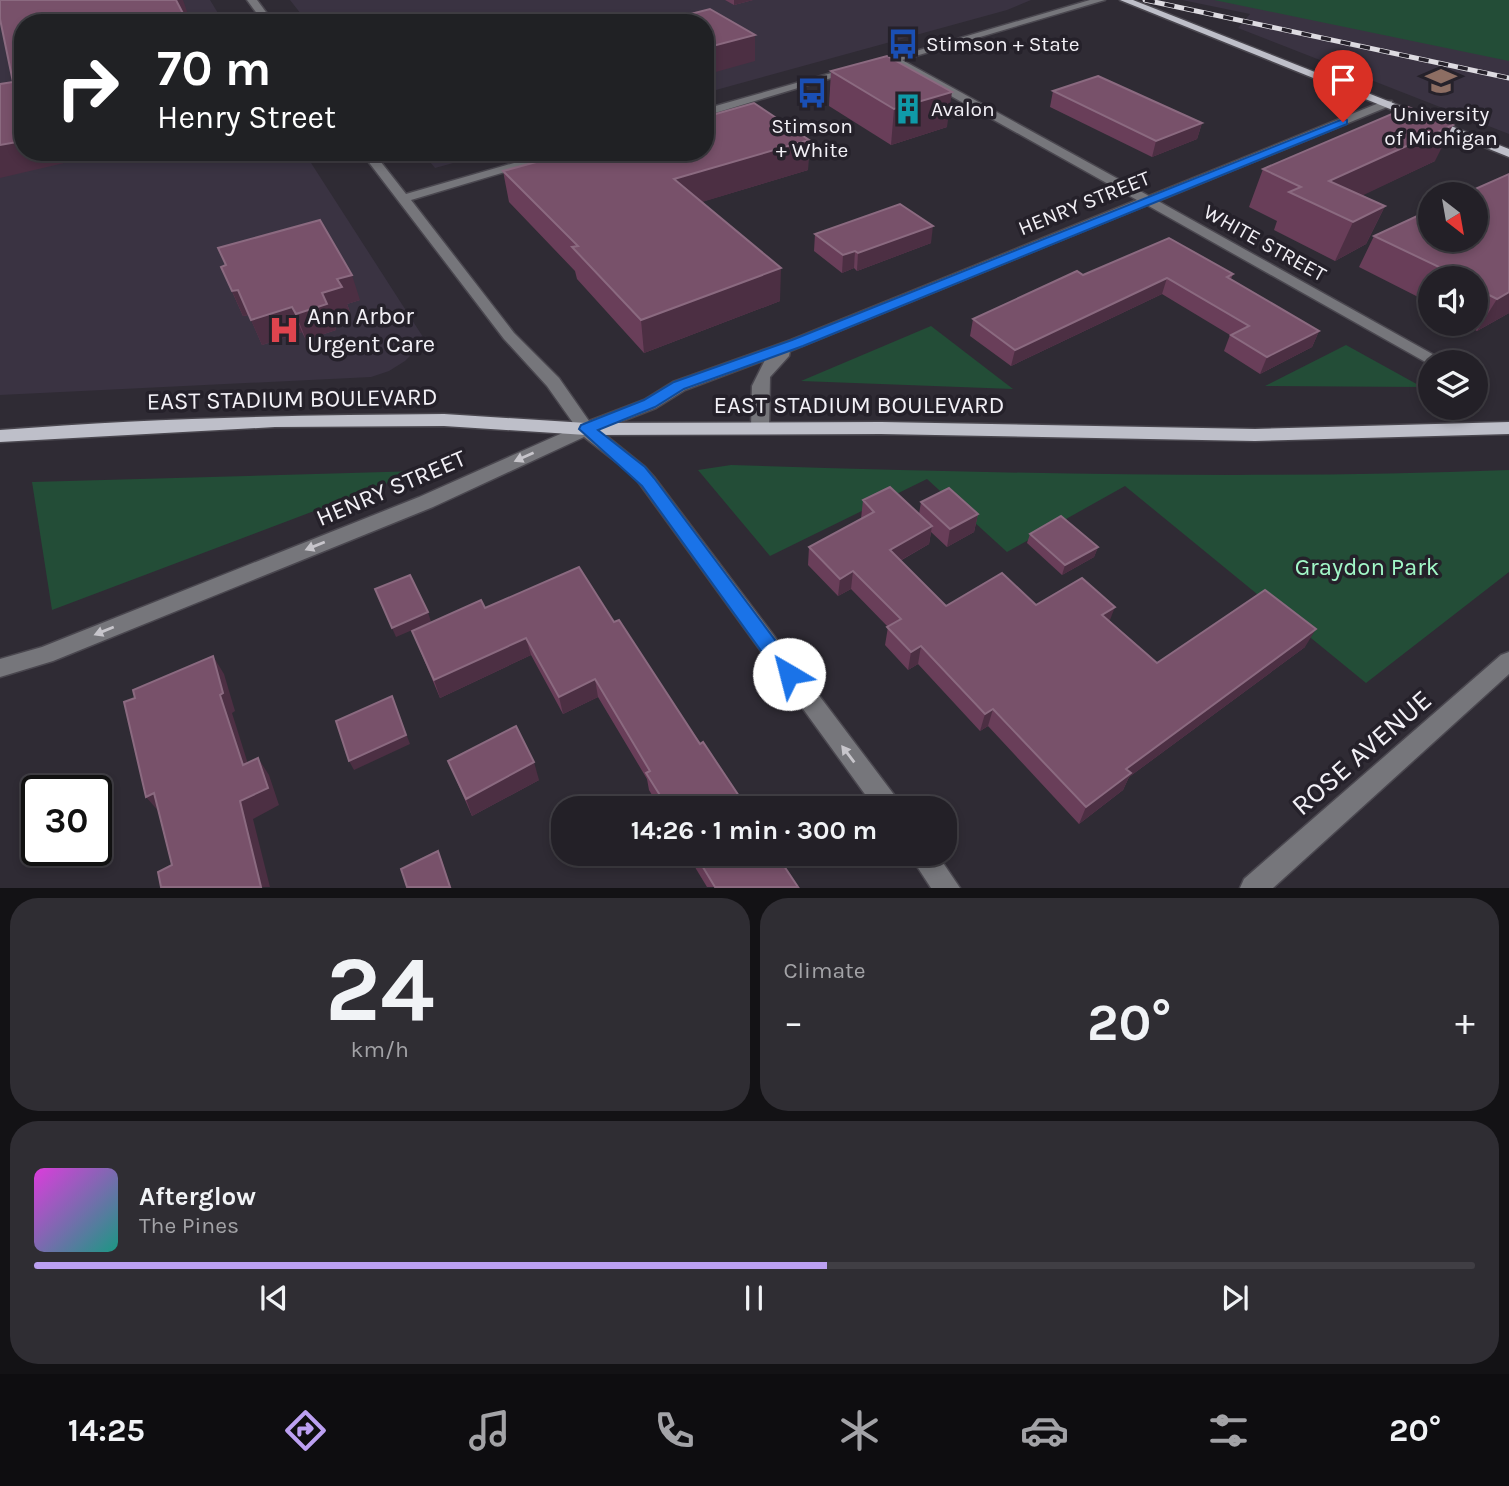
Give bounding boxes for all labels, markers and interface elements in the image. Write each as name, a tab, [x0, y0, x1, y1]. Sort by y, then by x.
bus stop icon: Stimson + State	[886, 27, 920, 61]
place label: Stimson + State	[926, 32, 1080, 56]
text: 70 m	[157, 40, 271, 97]
icon: right	[42, 42, 133, 133]
pin	[1313, 50, 1373, 122]
icon: arrive	[1324, 61, 1362, 99]
school or university icon: University of Michigan	[1424, 64, 1458, 98]
bus stop icon: Stimson + White	[795, 76, 829, 110]
building icon: Avalon	[891, 92, 925, 126]
place label: Avalon	[931, 97, 995, 121]
text: Henry Street	[157, 99, 336, 136]
place label: University of Michigan	[1384, 102, 1498, 150]
place label: Stimson + White	[771, 114, 853, 162]
street label: HENRY STREET	[1015, 166, 1154, 240]
north arrow	[1418, 182, 1488, 252]
map controls	[1418, 182, 1488, 420]
street label: WHITE STREET	[1200, 199, 1331, 287]
button: sound	[1418, 266, 1488, 336]
place label: Ann Arbor Urgent Care	[307, 302, 435, 358]
hospital icon: Ann Arbor Urgent Care	[267, 313, 301, 347]
button: layers	[1418, 350, 1488, 420]
street label: EAST STADIUM BOULEVARD	[146, 382, 438, 416]
street label: EAST STADIUM BOULEVARD	[714, 391, 1004, 419]
street label: HENRY STREET	[312, 444, 470, 532]
one-way arrow	[514, 451, 534, 463]
one-way arrow	[304, 541, 325, 552]
park label: Graydon Park	[1295, 553, 1439, 581]
one-way arrow	[94, 625, 114, 637]
position arrow	[752, 637, 826, 711]
street label: ROSE AVENUE	[1285, 683, 1438, 822]
one-way arrow	[841, 745, 855, 763]
speed limit sign: 30	[21, 775, 112, 866]
text: 14:26 · 1 min · 300 m	[631, 815, 877, 846]
text: 24	[325, 937, 434, 1043]
text: Climate	[784, 957, 866, 984]
text: 20°	[1087, 992, 1172, 1053]
text: −	[784, 1000, 803, 1045]
text: +	[1455, 1000, 1475, 1045]
text: km/h	[351, 1036, 409, 1063]
text: Afterglow	[139, 1181, 256, 1212]
text: The Pines	[139, 1212, 239, 1239]
icon: previous	[255, 1279, 293, 1317]
icon: pause	[735, 1279, 773, 1317]
icon: next	[1216, 1279, 1254, 1317]
icon: directions	[281, 1406, 330, 1455]
icon: music	[465, 1406, 514, 1455]
icon: phone	[650, 1406, 699, 1455]
icon: climate	[835, 1406, 884, 1455]
icon: car	[1020, 1406, 1069, 1455]
icon: filters	[1204, 1406, 1253, 1455]
text: 14:25	[68, 1412, 145, 1449]
text: 20°	[1389, 1412, 1441, 1449]

